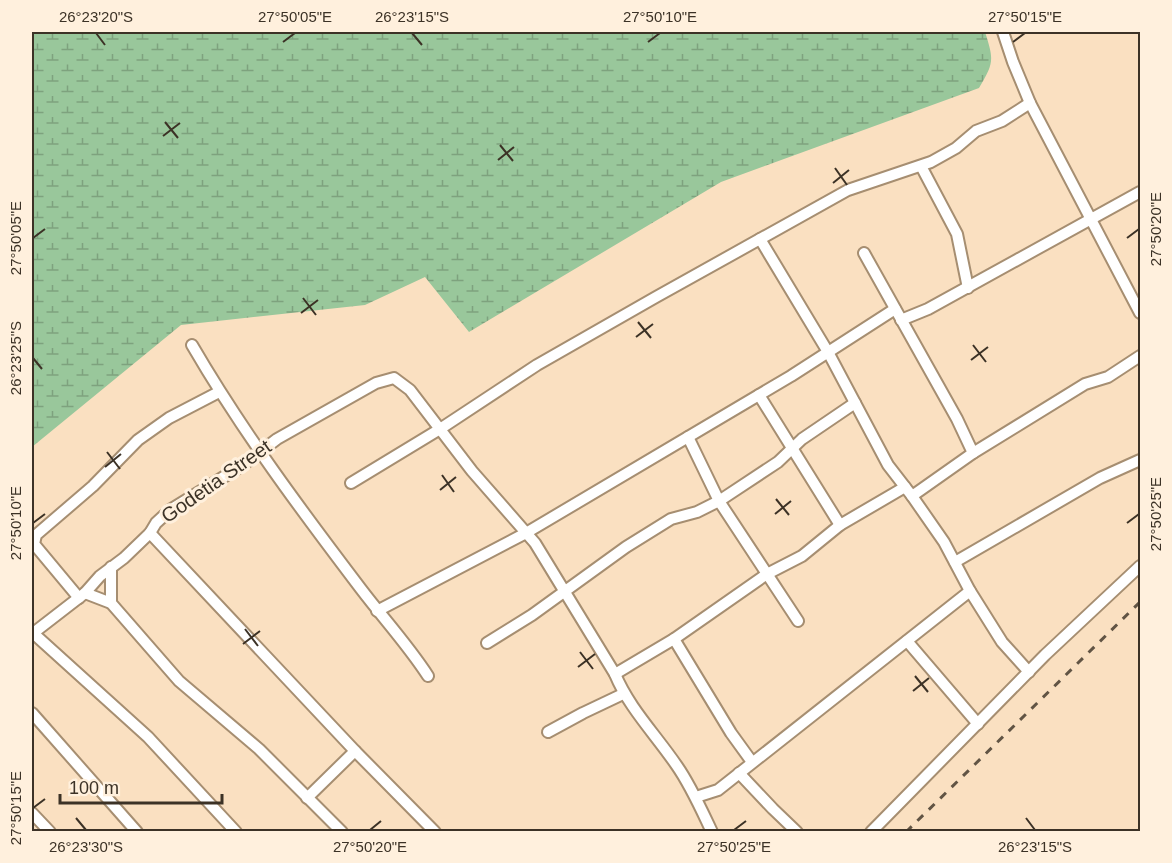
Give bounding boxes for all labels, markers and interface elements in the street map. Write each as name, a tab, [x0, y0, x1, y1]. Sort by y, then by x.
text: 26°23'20"S	[59, 8, 133, 25]
text: 27°50'05"E	[258, 8, 332, 25]
text: 26°23'15"S	[375, 8, 449, 25]
text: 27°50'10"E	[623, 8, 697, 25]
text: 27°50'15"E	[988, 8, 1062, 25]
text: 27°50'20"E	[1147, 192, 1164, 266]
text: 27°50'05"E	[7, 201, 24, 275]
text: 26°23'25"S	[7, 321, 24, 395]
street label: Godetia Street	[157, 435, 275, 527]
text: 27°50'25"E	[1147, 477, 1164, 551]
text: 27°50'10"E	[7, 486, 24, 560]
scale bar	[60, 767, 222, 805]
text: 27°50'15"E	[7, 771, 24, 845]
text: 100 m	[69, 778, 119, 798]
text: 26°23'30"S	[49, 838, 123, 855]
text: 27°50'20"E	[333, 838, 407, 855]
text: 27°50'25"E	[697, 838, 771, 855]
text: 26°23'15"S	[998, 838, 1072, 855]

